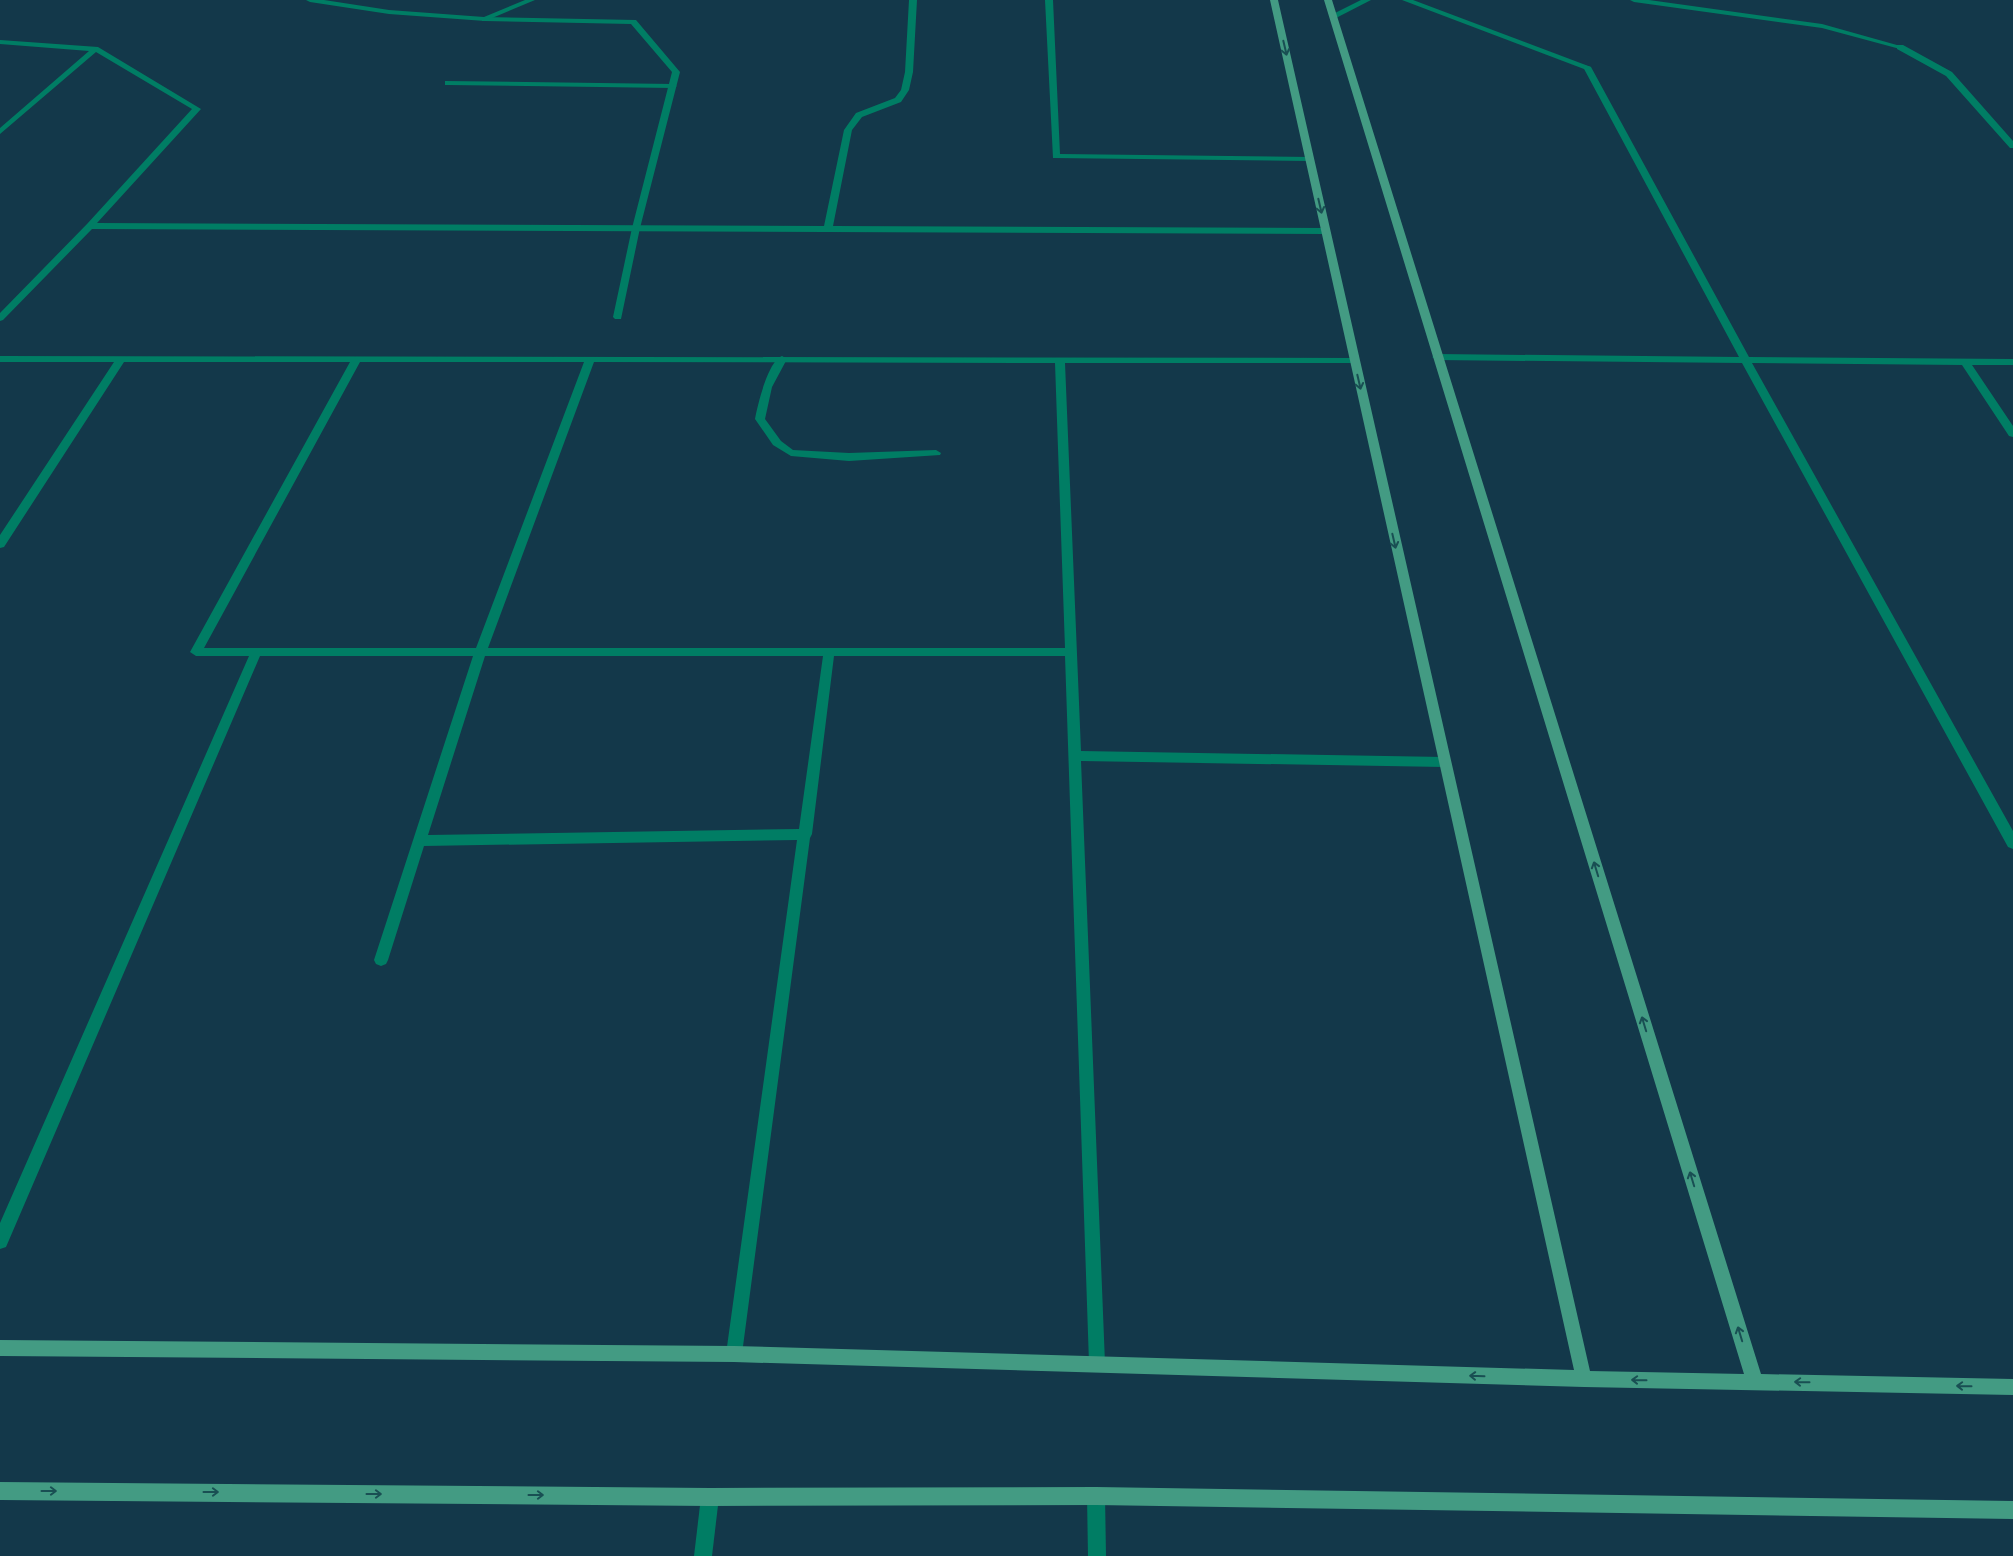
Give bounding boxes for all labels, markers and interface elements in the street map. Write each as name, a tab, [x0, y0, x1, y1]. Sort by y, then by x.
one-way arrow	[1281, 39, 1290, 55]
one-way arrow	[1316, 198, 1325, 214]
one-way arrow	[1355, 373, 1364, 389]
one-way arrow	[1390, 532, 1400, 548]
one-way arrow	[1591, 861, 1601, 877]
one-way arrow	[1639, 1016, 1649, 1032]
one-way arrow	[1687, 1172, 1697, 1188]
one-way arrow	[1735, 1327, 1745, 1343]
one-way arrow	[1469, 1371, 1485, 1380]
one-way arrow	[1632, 1375, 1648, 1385]
one-way arrow	[1794, 1377, 1810, 1387]
one-way arrow	[1957, 1381, 1973, 1391]
one-way arrow	[40, 1486, 56, 1496]
one-way arrow	[203, 1488, 219, 1497]
one-way arrow	[365, 1489, 381, 1499]
one-way arrow	[528, 1490, 544, 1500]

